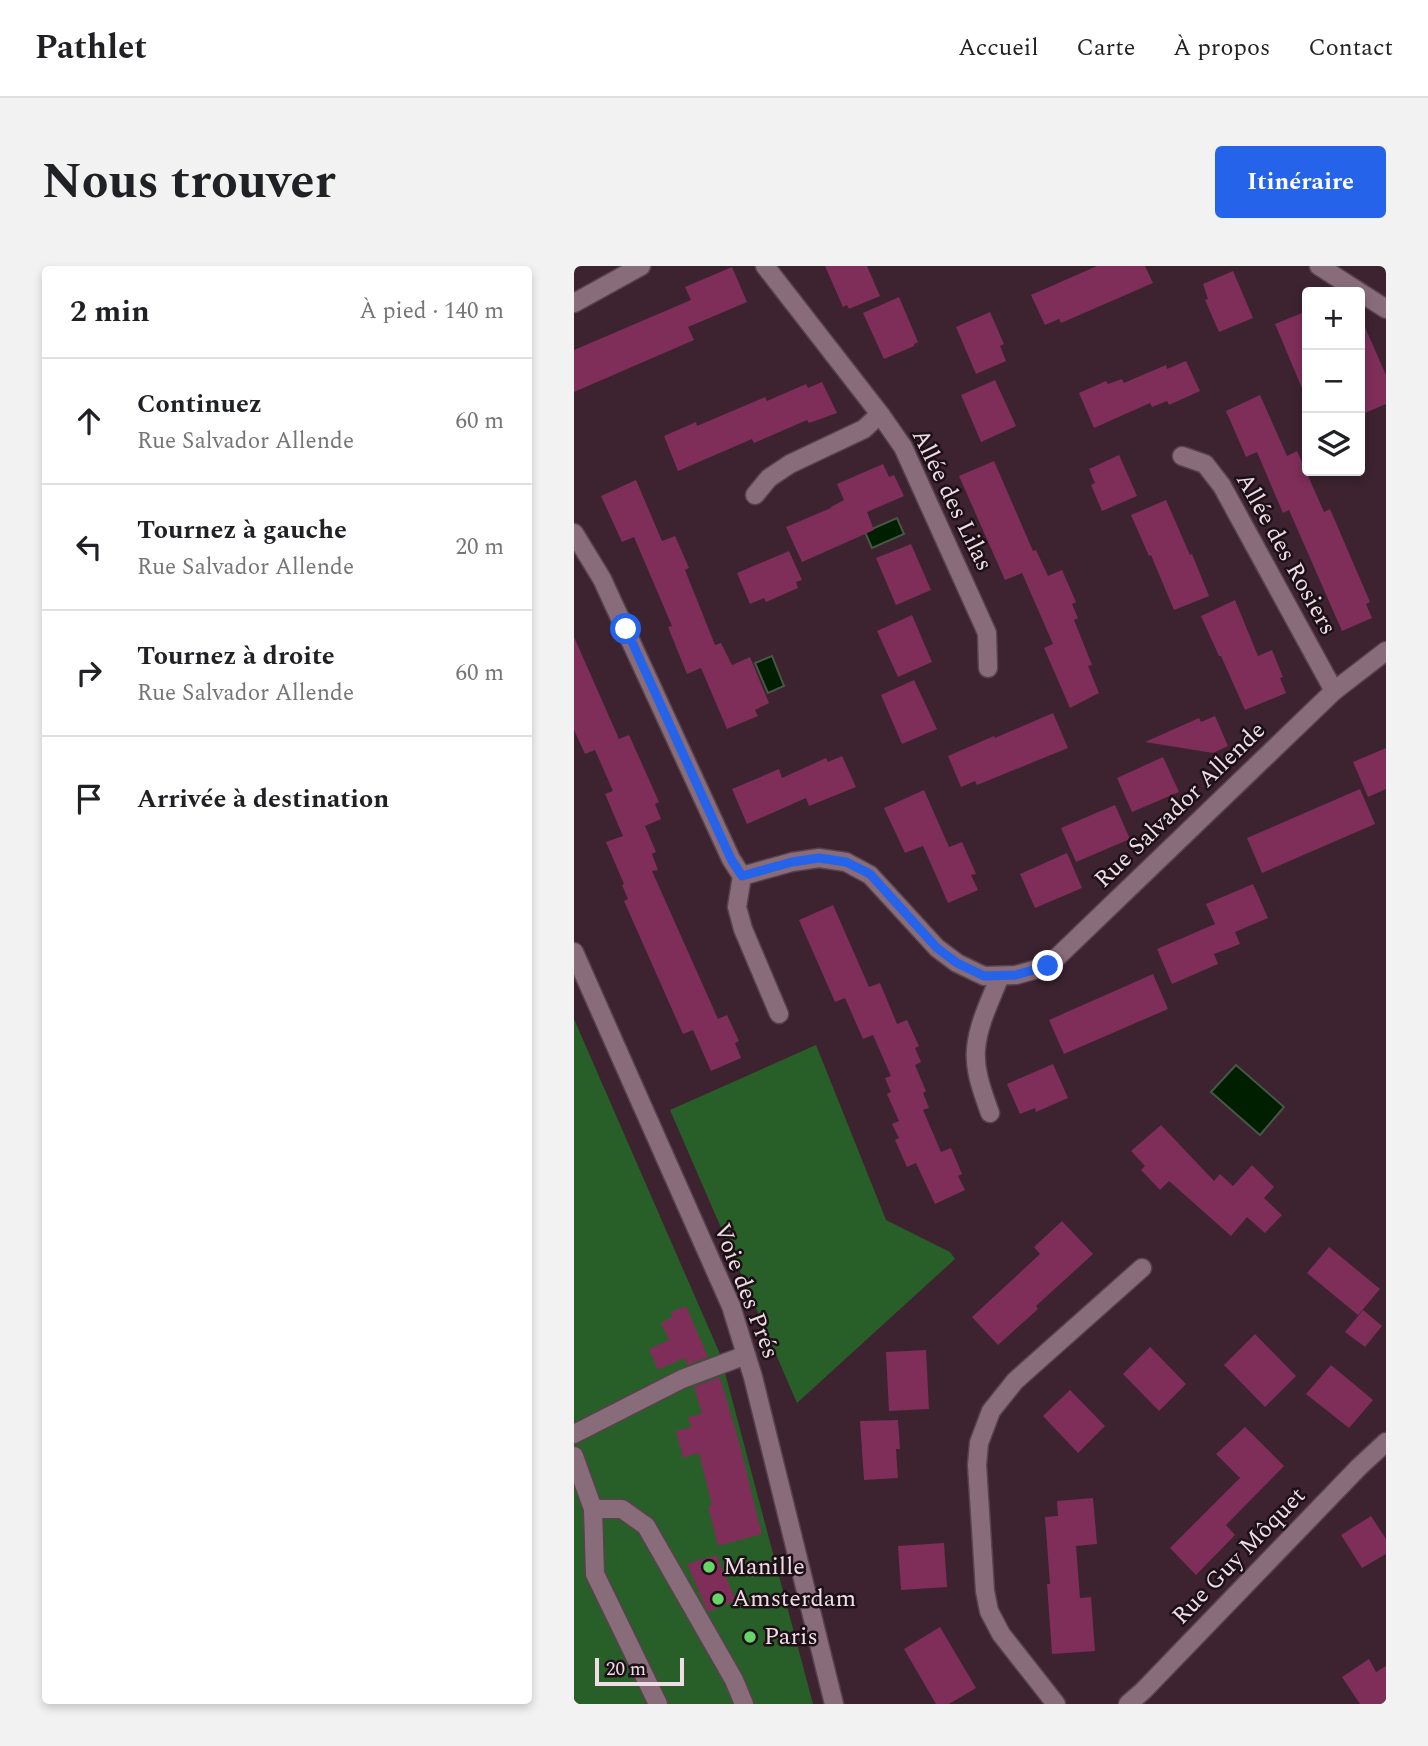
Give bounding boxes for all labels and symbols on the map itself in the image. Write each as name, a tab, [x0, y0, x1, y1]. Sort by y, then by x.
street label: Allée des Lilas	[902, 423, 1002, 577]
street label: Allée des Rosiers	[1226, 466, 1346, 642]
route start	[610, 613, 641, 644]
street label: Rue Salvador Allende	[1086, 713, 1274, 897]
route end	[1032, 950, 1063, 981]
street label: Voie des Prés	[704, 1218, 788, 1364]
street label: Rue Guy Môquet	[1164, 1479, 1314, 1633]
place label: Manille	[723, 1549, 805, 1585]
marker: Manille	[701, 1559, 717, 1575]
place label: Amsterdam	[732, 1581, 856, 1617]
marker: Amsterdam	[710, 1591, 726, 1607]
place label: Paris	[764, 1619, 818, 1655]
marker: Paris	[742, 1629, 758, 1645]
scale bar	[595, 1655, 684, 1687]

